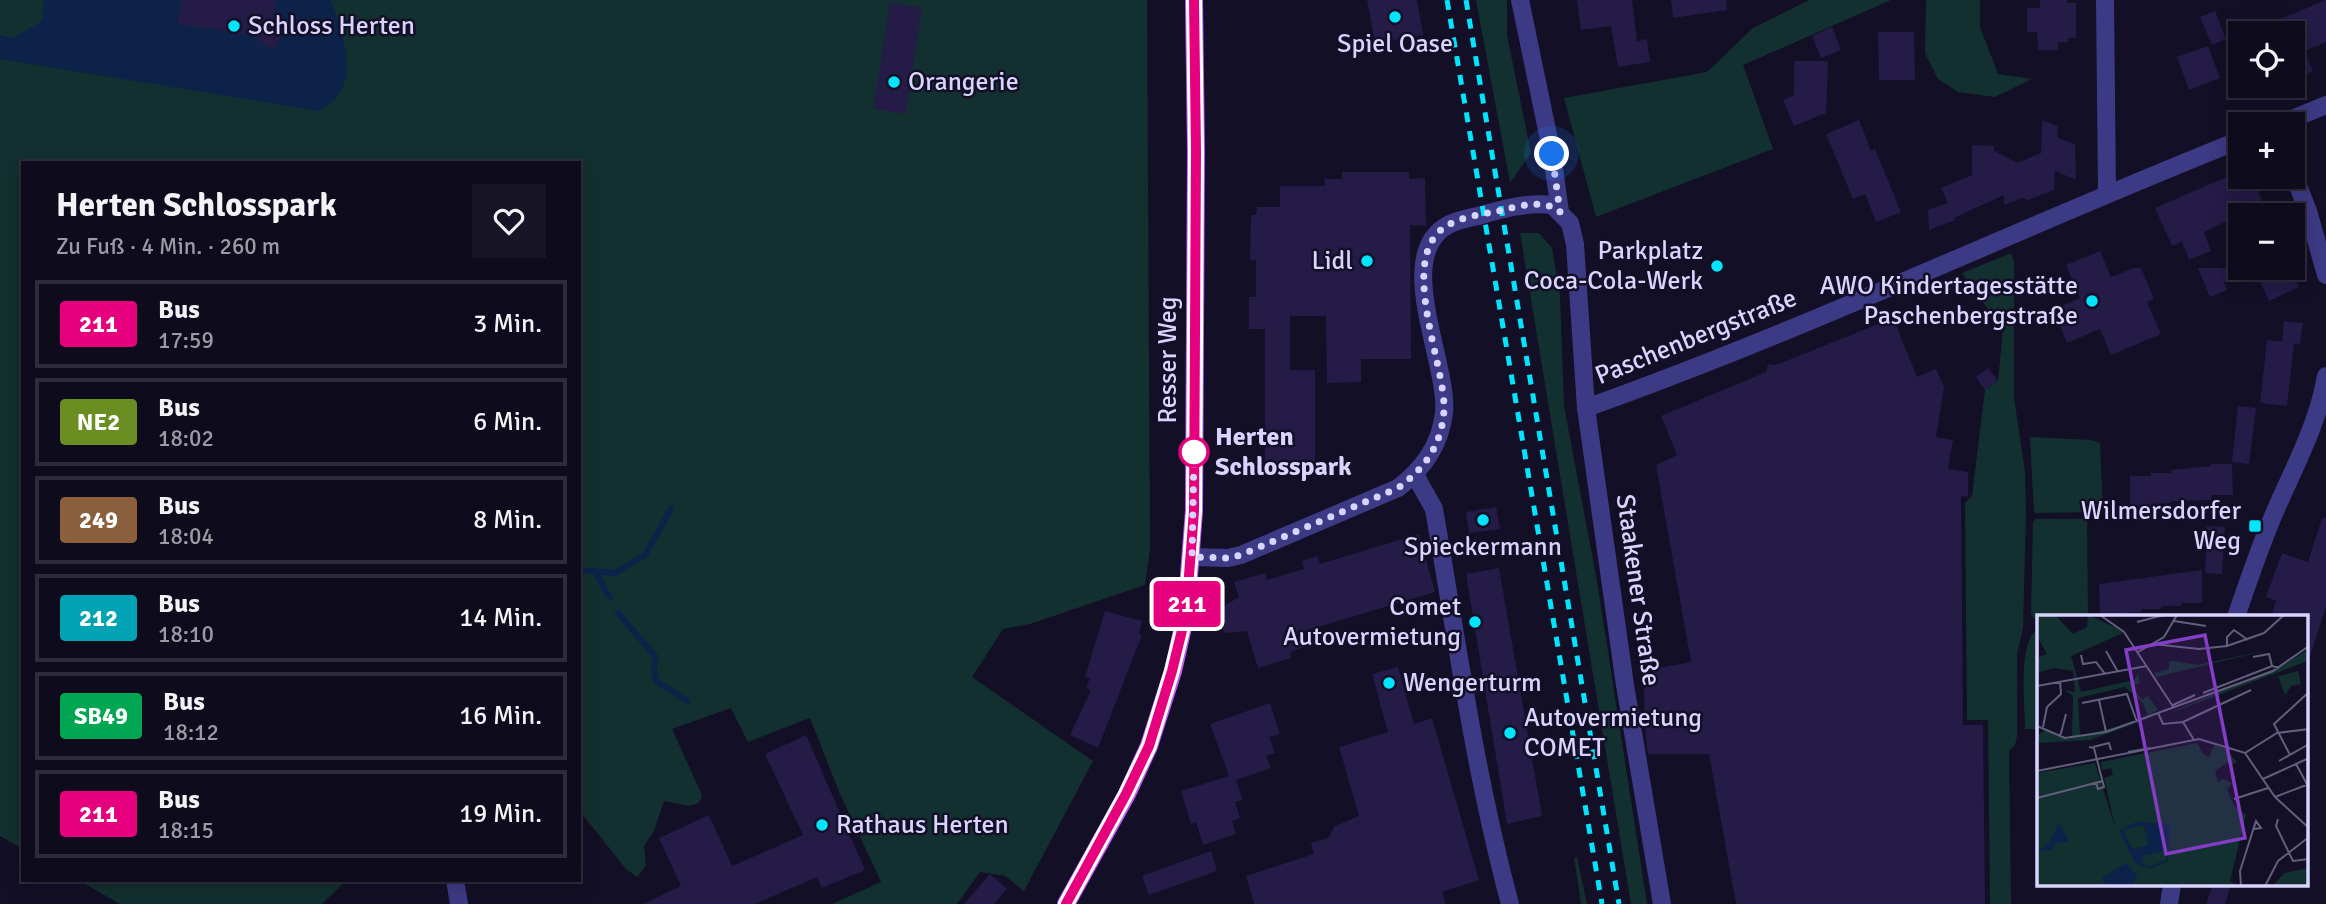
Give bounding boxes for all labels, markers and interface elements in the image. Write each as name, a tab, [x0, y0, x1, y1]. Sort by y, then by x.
marker: Spiel Oase	[1387, 9, 1403, 25]
place label: Schloss Herten	[248, 10, 415, 42]
marker: Schloss Herten	[226, 18, 242, 34]
map controls	[2228, 21, 2305, 280]
button: locate	[2228, 21, 2305, 98]
place label: Spiel Oase	[1337, 28, 1453, 60]
place label: Orangerie	[908, 66, 1019, 98]
marker: Orangerie	[886, 74, 902, 90]
button: +	[2228, 112, 2305, 189]
your location	[1534, 136, 1569, 171]
button: heart	[472, 184, 546, 258]
text: Herten Schlosspark	[56, 185, 337, 226]
button: −	[2228, 203, 2305, 280]
text: Zu Fuß · 4 Min. · 260 m	[56, 232, 280, 261]
place label: Parkplatz Coca-Cola-Werk	[1524, 235, 1703, 297]
place label: Lidl	[1311, 245, 1353, 277]
marker: Lidl	[1359, 253, 1375, 269]
marker: Parkplatz Coca-Cola-Werk	[1709, 258, 1725, 274]
place label: AWO Kindertagesstätte Paschenbergstraße	[1820, 270, 2078, 332]
street label: Paschenbergstraße	[1591, 282, 1801, 392]
marker: AWO Kindertagesstätte Paschenbergstraße	[2084, 293, 2100, 309]
text: Bus	[158, 294, 200, 326]
street label: Resser Weg	[1152, 296, 1184, 424]
text: 3 Min.	[473, 308, 542, 340]
text: 211	[79, 309, 118, 339]
text: 17:59	[158, 326, 214, 355]
text: Bus	[158, 392, 200, 424]
text: 6 Min.	[473, 406, 542, 438]
text: NE2	[77, 407, 120, 437]
place label: Herten Schlosspark	[1215, 421, 1352, 483]
text: 18:02	[158, 424, 214, 453]
marker: Herten Schlosspark	[1179, 437, 1209, 467]
text: Bus	[158, 490, 200, 522]
street label: Staakener Straße	[1609, 492, 1667, 688]
place label: Wilmersdorfer Weg	[2081, 495, 2241, 557]
text: 8 Min.	[473, 504, 542, 536]
text: 249	[79, 505, 118, 535]
marker: Spieckermann	[1475, 512, 1491, 528]
marker: Wilmersdorfer Weg	[2247, 518, 2263, 534]
text: 18:04	[158, 522, 214, 551]
place label: Spieckermann	[1404, 531, 1562, 563]
line badge: 211	[1147, 581, 1227, 627]
text: Bus	[158, 588, 200, 620]
text: 211	[1168, 589, 1206, 619]
place label: Comet Autovermietung	[1283, 591, 1461, 653]
text: 14 Min.	[459, 602, 542, 634]
text: 212	[79, 603, 118, 633]
marker: Comet Autovermietung	[1467, 614, 1483, 630]
inset map	[2037, 615, 2308, 886]
text: 18:10	[158, 620, 214, 649]
place label: Wengerturm	[1403, 667, 1542, 699]
marker: Wengerturm	[1381, 675, 1397, 691]
text: Bus	[163, 686, 205, 718]
text: 16 Min.	[459, 700, 542, 732]
text: SB49	[74, 701, 128, 731]
place label: Autovermietung COMET	[1524, 702, 1702, 764]
text: 18:12	[163, 718, 219, 747]
marker: Autovermietung COMET	[1502, 725, 1518, 741]
text: Bus	[158, 784, 200, 816]
text: 19 Min.	[459, 798, 542, 830]
text: 211	[79, 799, 118, 829]
place label: Rathaus Herten	[836, 809, 1009, 841]
text: 18:15	[158, 816, 214, 845]
marker: Rathaus Herten	[814, 817, 830, 833]

